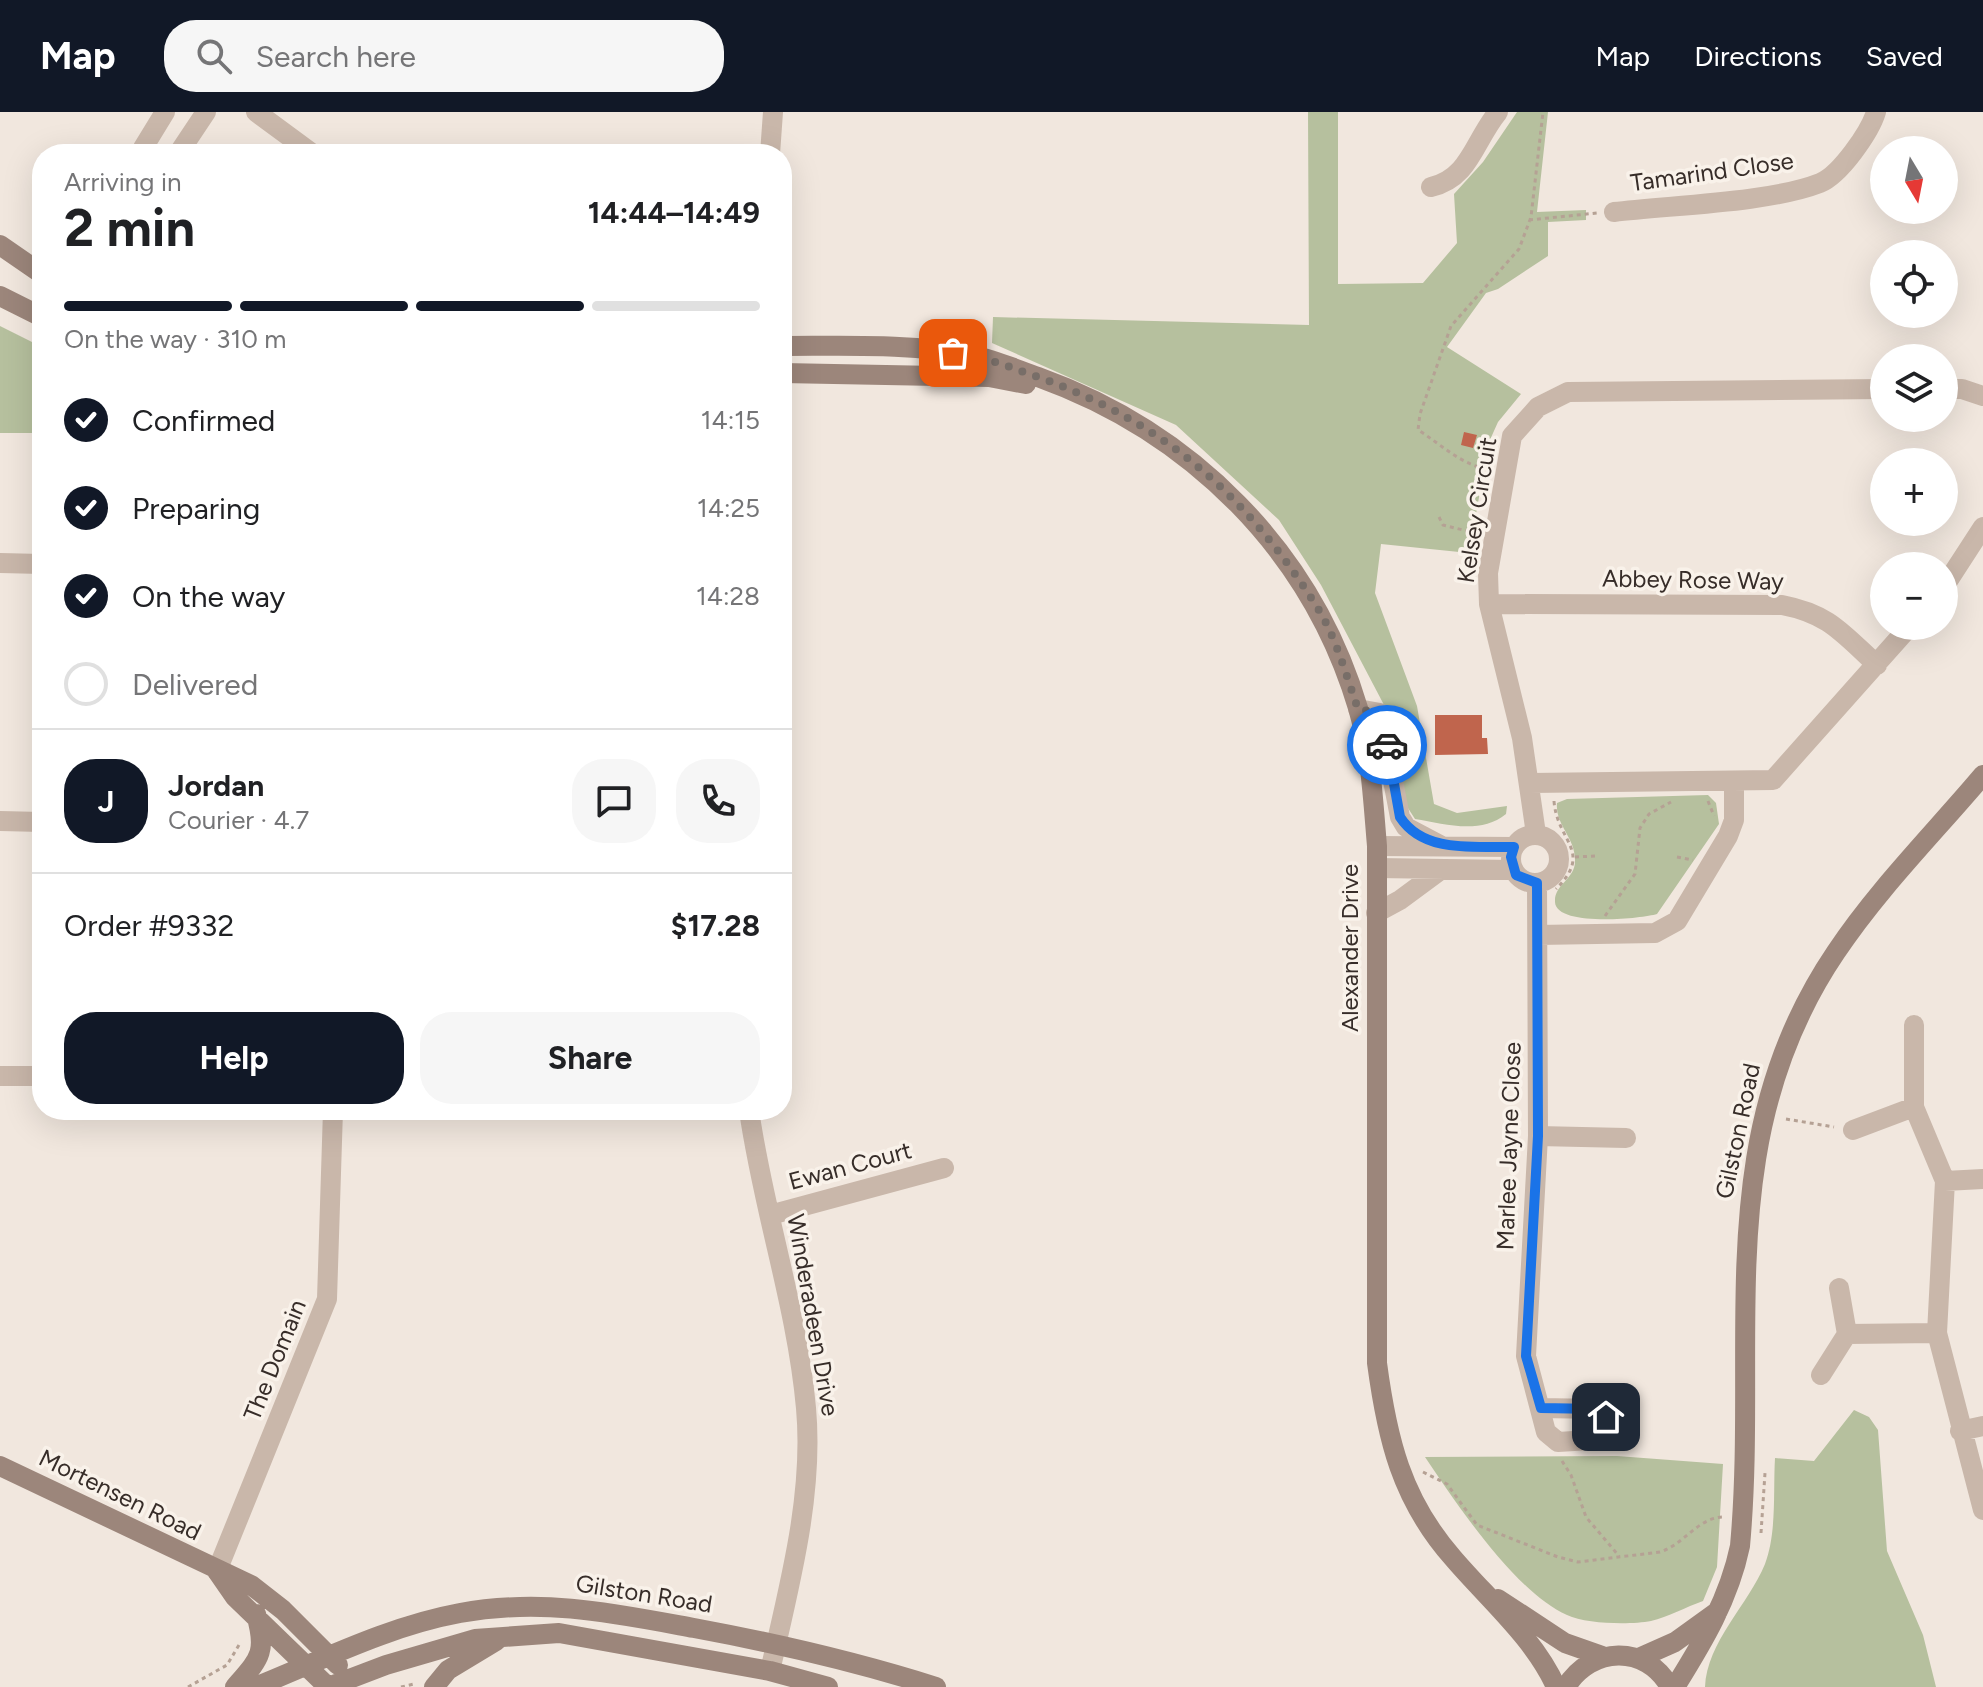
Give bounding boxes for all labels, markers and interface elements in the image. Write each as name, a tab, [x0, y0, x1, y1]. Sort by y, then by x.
search box	[164, 20, 724, 92]
text: Map	[40, 33, 116, 79]
icon: search	[192, 34, 236, 78]
text: Search here	[256, 38, 416, 75]
text: Map	[1596, 39, 1650, 73]
text: Directions	[1694, 39, 1822, 73]
text: Saved	[1866, 39, 1943, 73]
north arrow	[1870, 136, 1958, 224]
map controls	[1870, 136, 1958, 640]
street label: Tamarind Close	[1628, 146, 1795, 197]
text: Arriving in	[64, 166, 182, 198]
text: 14:44–14:49	[588, 194, 760, 231]
text: 2 min	[64, 197, 195, 259]
button: locate	[1870, 240, 1958, 328]
pin	[919, 319, 987, 387]
text: On the way · 310 m	[64, 323, 286, 355]
icon: bag	[931, 331, 975, 375]
button: layers	[1870, 344, 1958, 432]
icon: check	[64, 398, 108, 442]
text: Confirmed	[132, 402, 275, 439]
text: 14:15	[701, 404, 760, 436]
street label: Kelsey Circuit	[1451, 435, 1502, 585]
button: +	[1870, 448, 1958, 536]
icon: check	[64, 486, 108, 530]
text: Preparing	[132, 490, 260, 527]
text: 14:25	[697, 492, 760, 524]
button: −	[1870, 552, 1958, 640]
street label: Abbey Rose Way	[1602, 563, 1784, 596]
icon: check	[64, 574, 108, 618]
text: On the way	[132, 578, 285, 615]
text: 14:28	[696, 580, 760, 612]
text: Delivered	[132, 666, 258, 703]
courier	[1347, 705, 1427, 785]
icon: car	[1365, 723, 1409, 767]
button: chat	[572, 759, 656, 843]
button: phone	[676, 759, 760, 843]
text: Jordan	[168, 767, 264, 804]
text: J	[98, 783, 114, 820]
text: Courier · 4.7	[168, 804, 309, 836]
street label: Alexander Drive	[1335, 864, 1364, 1032]
text: Order #9332	[64, 907, 234, 944]
text: $17.28	[671, 907, 760, 944]
button: Help	[64, 1012, 404, 1104]
button: Share	[420, 1012, 760, 1104]
street label: Marlee Jayne Close	[1490, 1041, 1527, 1251]
street label: Gilston Road	[1709, 1060, 1766, 1201]
street label: Ewan Court	[785, 1135, 915, 1196]
street label: Winderadeen Drive	[781, 1212, 846, 1418]
street label: The Domain	[237, 1295, 312, 1424]
pin	[1572, 1383, 1640, 1451]
icon: home	[1584, 1395, 1628, 1439]
street label: Mortensen Road	[34, 1443, 206, 1546]
street label: Gilston Road	[574, 1568, 714, 1619]

